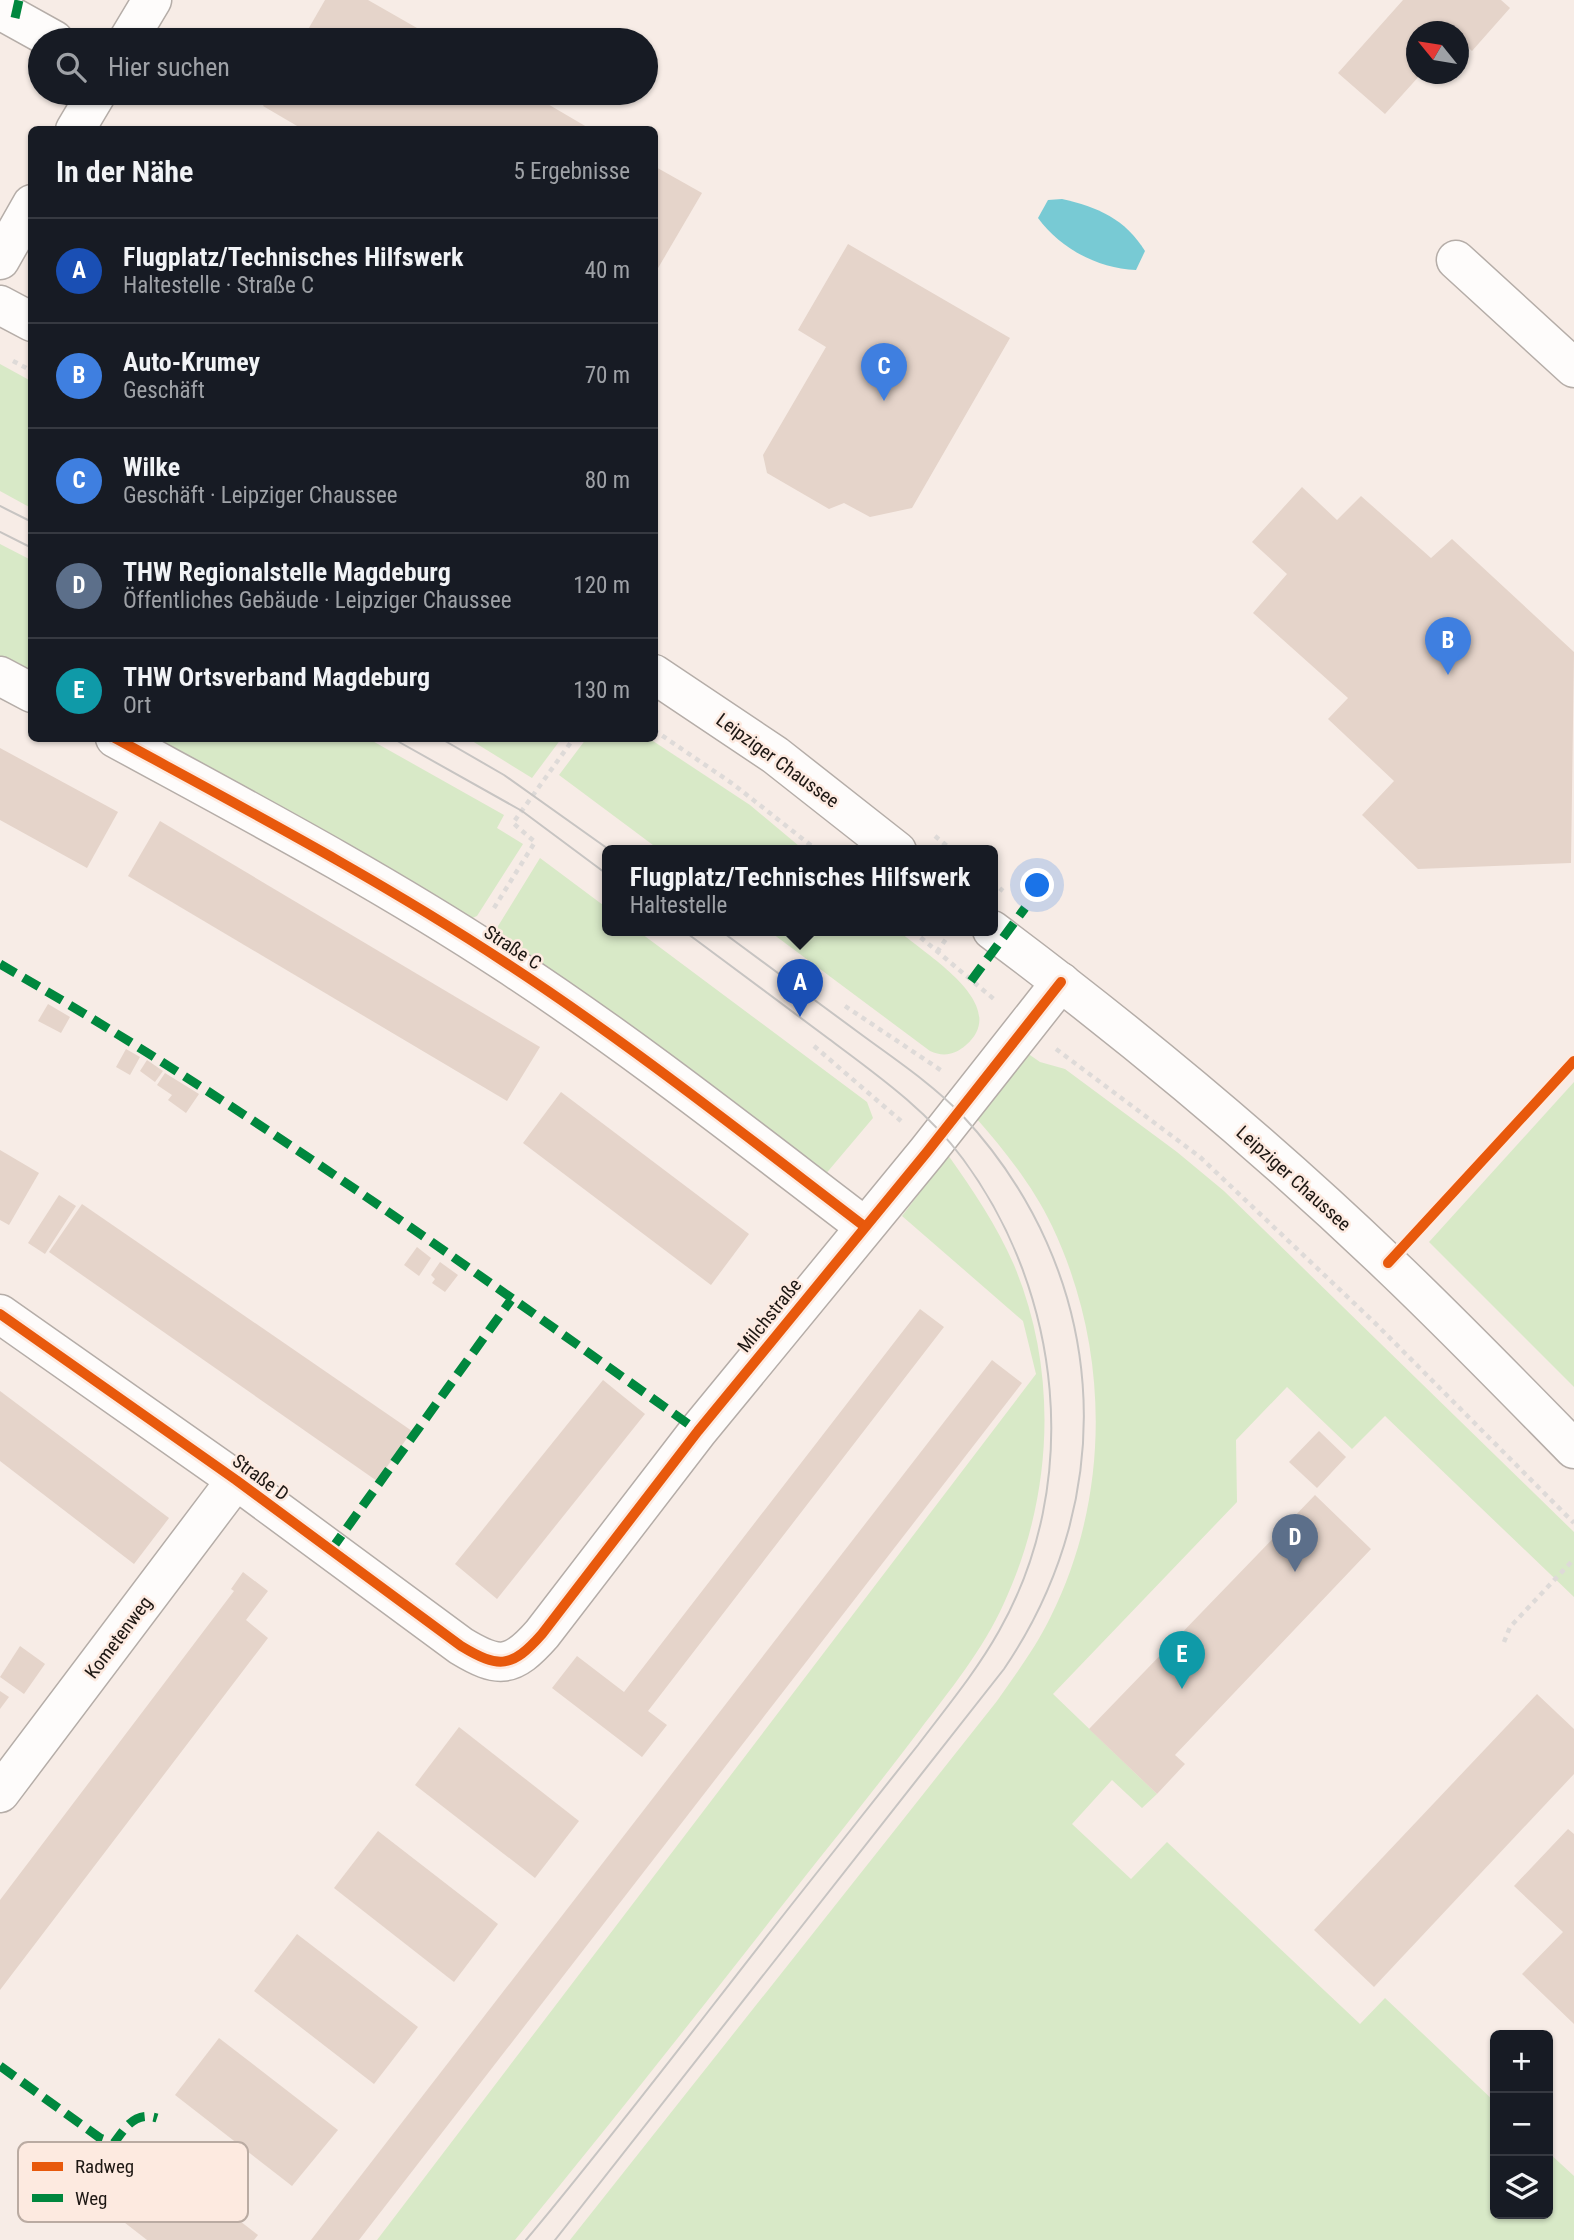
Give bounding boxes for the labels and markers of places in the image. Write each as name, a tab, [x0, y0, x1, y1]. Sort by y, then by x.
pin: C	[861, 343, 907, 401]
pin: B	[1425, 617, 1471, 675]
pin: A	[777, 959, 823, 1017]
pin: D	[1272, 1514, 1318, 1572]
pin: E	[1159, 1631, 1205, 1689]

